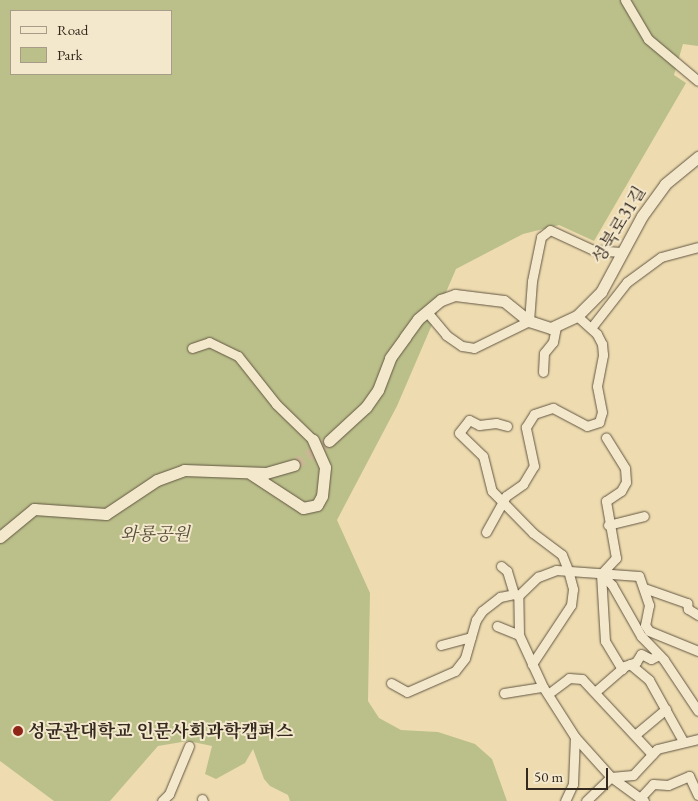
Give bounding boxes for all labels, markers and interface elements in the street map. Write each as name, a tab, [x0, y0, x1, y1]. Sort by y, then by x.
legend	[10, 10, 172, 75]
text: Road	[57, 20, 88, 39]
text: Park	[57, 45, 83, 64]
street label: 성북로31길	[587, 182, 651, 268]
park label: 와룡공원	[120, 523, 190, 545]
place label: 성균관대학교 인문사회과학캠퍼스	[28, 720, 293, 742]
marker: 성균관대학교 인문사회과학캠퍼스	[12, 725, 24, 737]
scale bar	[528, 758, 610, 790]
text: 50 m	[534, 767, 563, 786]

